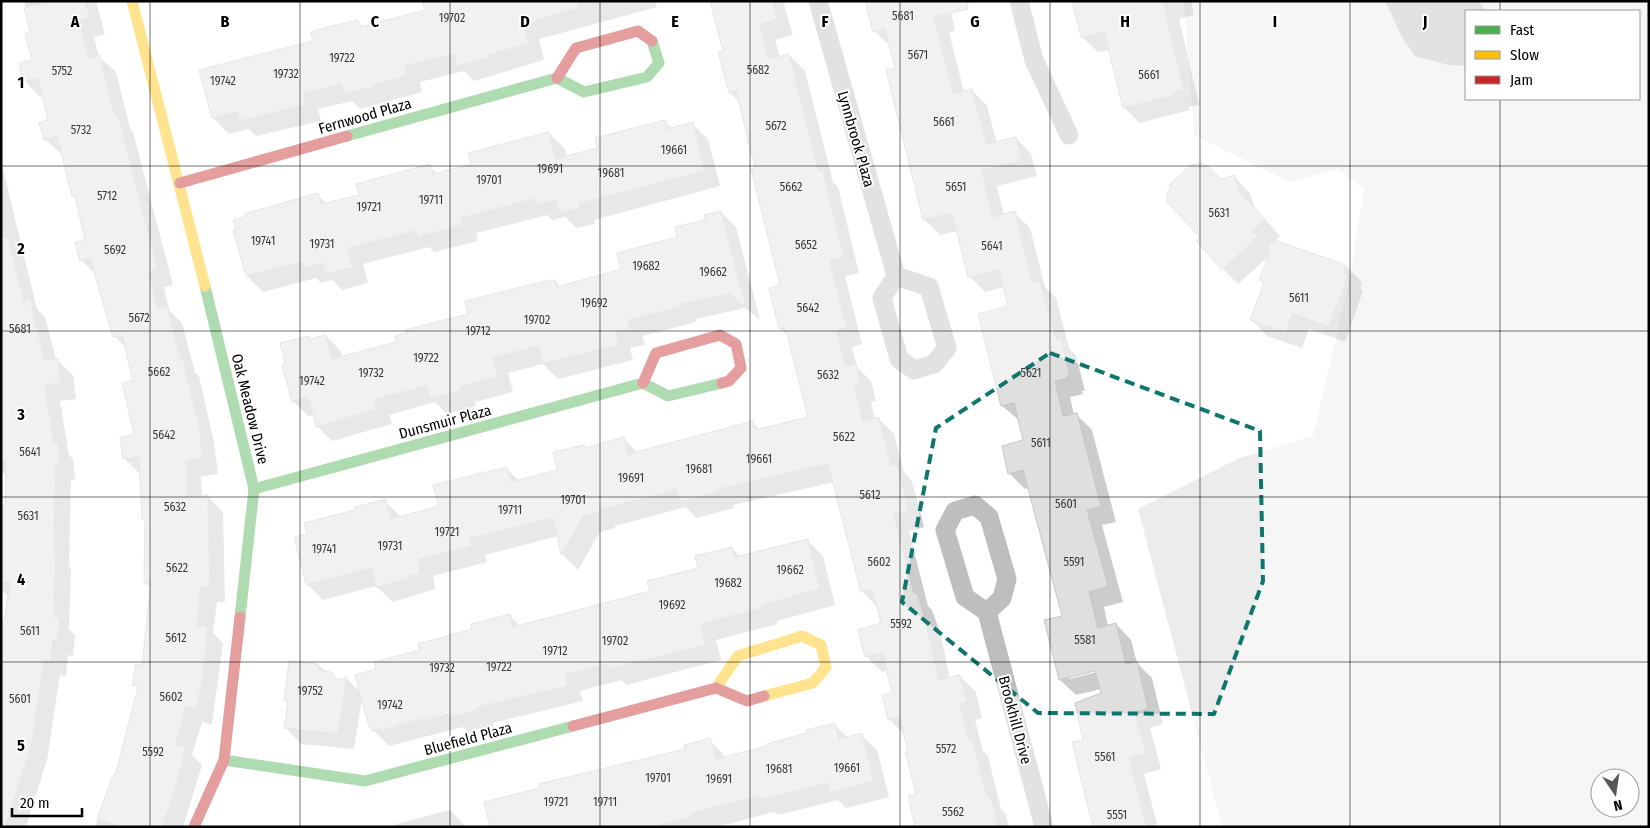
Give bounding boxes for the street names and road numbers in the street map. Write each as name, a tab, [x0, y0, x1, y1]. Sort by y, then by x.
street label: Lynnbrook Plaza	[834, 89, 878, 189]
street label: Fernwood Plaza	[316, 94, 414, 138]
street label: Oak Meadow Drive	[228, 352, 272, 466]
street label: Dunsmuir Plaza	[397, 401, 493, 443]
street label: Brookhill Drive	[995, 674, 1035, 766]
street label: Bluefield Plaza	[422, 719, 514, 759]

